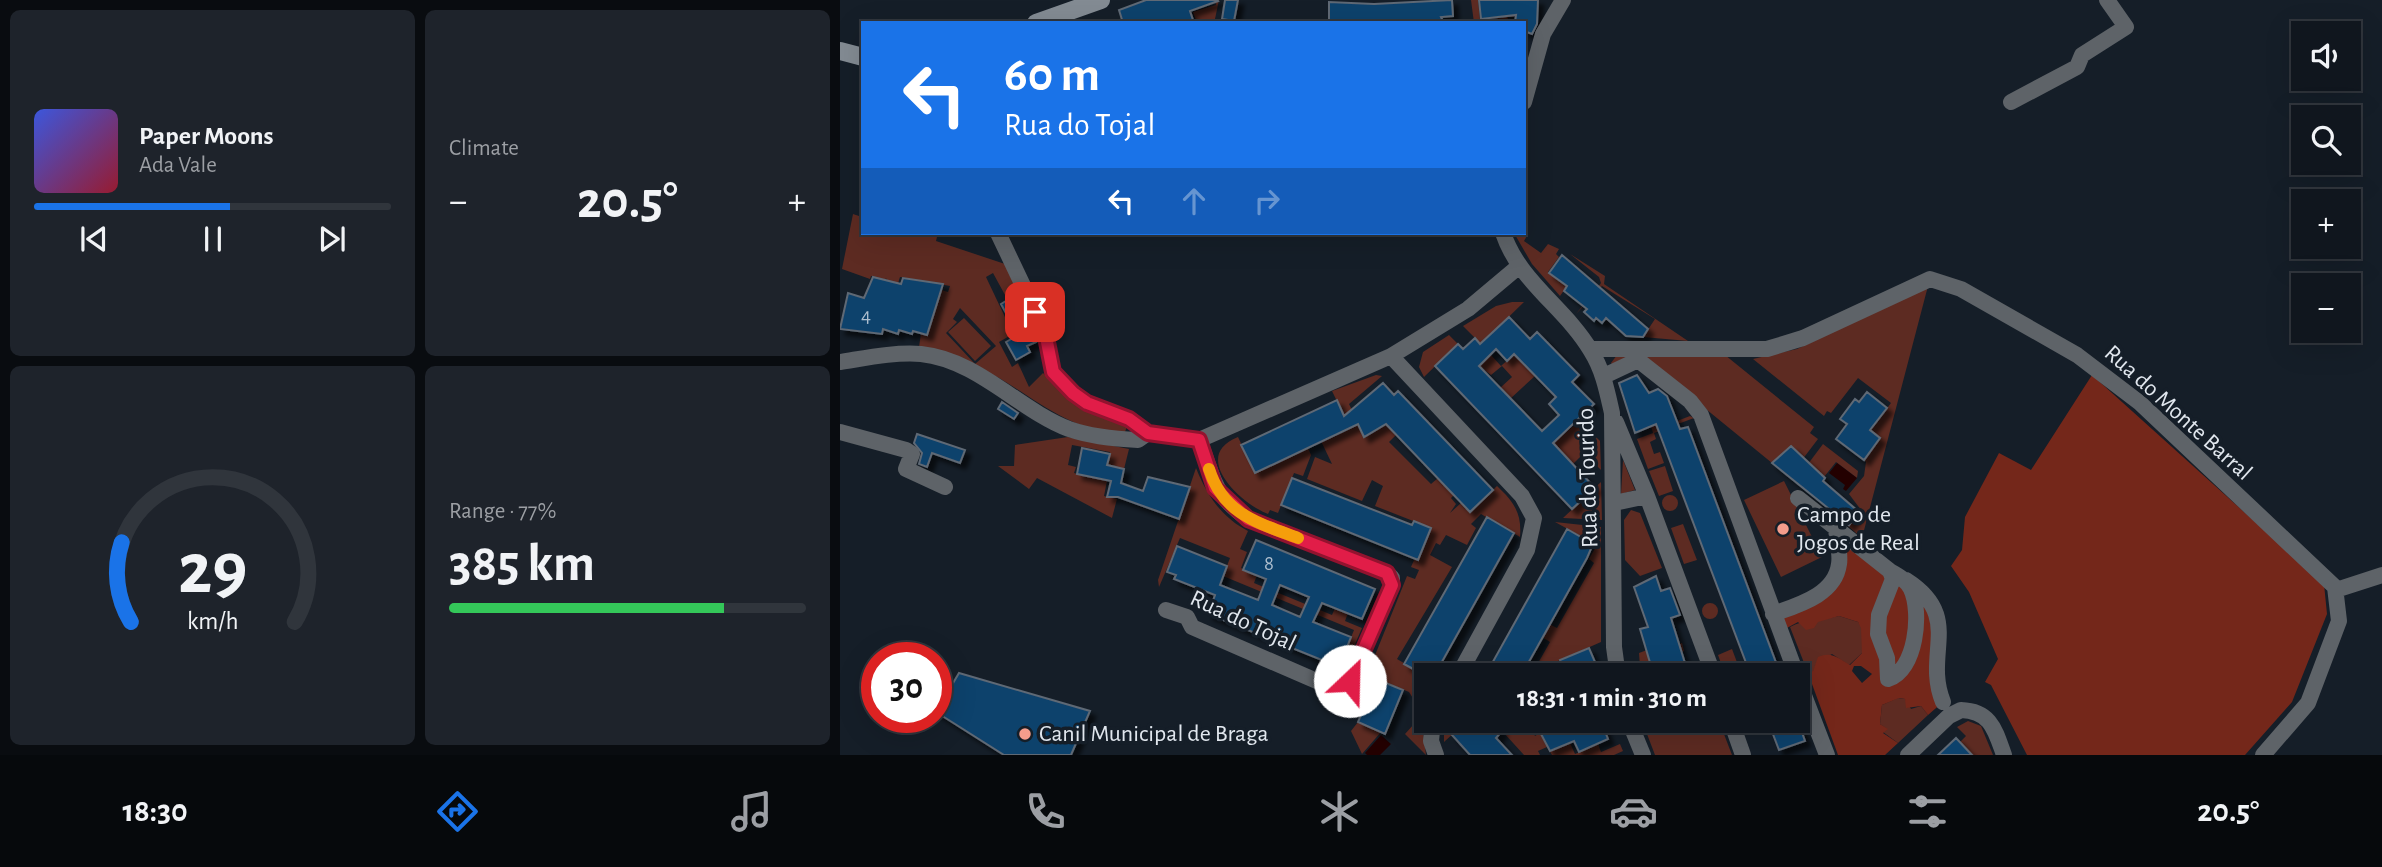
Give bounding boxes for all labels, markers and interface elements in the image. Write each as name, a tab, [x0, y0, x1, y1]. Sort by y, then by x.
map controls	[2291, 21, 2361, 343]
button: sound	[2291, 21, 2361, 91]
icon: left	[889, 49, 980, 140]
text: 60 m	[1004, 51, 1100, 100]
button: search	[2291, 105, 2361, 175]
text: Rua do Tojal	[1004, 109, 1156, 141]
text: Paper Moons	[139, 123, 274, 149]
text: Climate	[449, 137, 519, 160]
text: Ada Vale	[139, 154, 217, 177]
text: 20.5°	[577, 175, 678, 227]
icon: left	[1102, 182, 1140, 220]
icon: ahead	[1175, 182, 1213, 220]
icon: right	[1248, 182, 1286, 220]
text: −	[449, 183, 467, 221]
text: +	[788, 183, 806, 221]
button: +	[2291, 189, 2361, 259]
icon: previous	[75, 220, 113, 258]
icon: pause	[194, 220, 232, 258]
icon: next	[313, 220, 351, 258]
button: −	[2291, 273, 2361, 343]
pin	[1005, 282, 1065, 342]
icon: arrive	[1016, 293, 1054, 331]
house number: 4	[861, 305, 871, 326]
street label: Rua do Monte Barral	[2100, 341, 2256, 485]
street label: Rua do Tourido	[1574, 408, 1602, 548]
text: Range · 77%	[449, 500, 556, 523]
place label: Campo de Jogos de Real	[1797, 503, 1920, 555]
marker: Campo de Jogos de Real	[1775, 521, 1791, 537]
text: 29	[178, 534, 247, 607]
text: 385 km	[449, 538, 595, 590]
house number: 8	[1264, 553, 1274, 574]
street label: Rua do Tojal	[1186, 586, 1300, 656]
text: km/h	[187, 608, 238, 633]
speed limit sign: 30	[861, 642, 952, 733]
position arrow	[1313, 644, 1387, 718]
text: 18:31 · 1 min · 310 m	[1517, 685, 1707, 711]
place label: Canil Municipal de Braga	[1039, 722, 1268, 746]
marker: Canil Municipal de Braga	[1017, 726, 1033, 742]
icon: directions	[433, 787, 482, 836]
icon: music	[727, 787, 776, 836]
icon: phone	[1021, 787, 1070, 836]
icon: climate	[1315, 787, 1364, 836]
icon: car	[1609, 787, 1658, 836]
icon: filters	[1903, 787, 1952, 836]
text: 18:30	[123, 795, 188, 827]
text: 20.5°	[2197, 795, 2259, 827]

